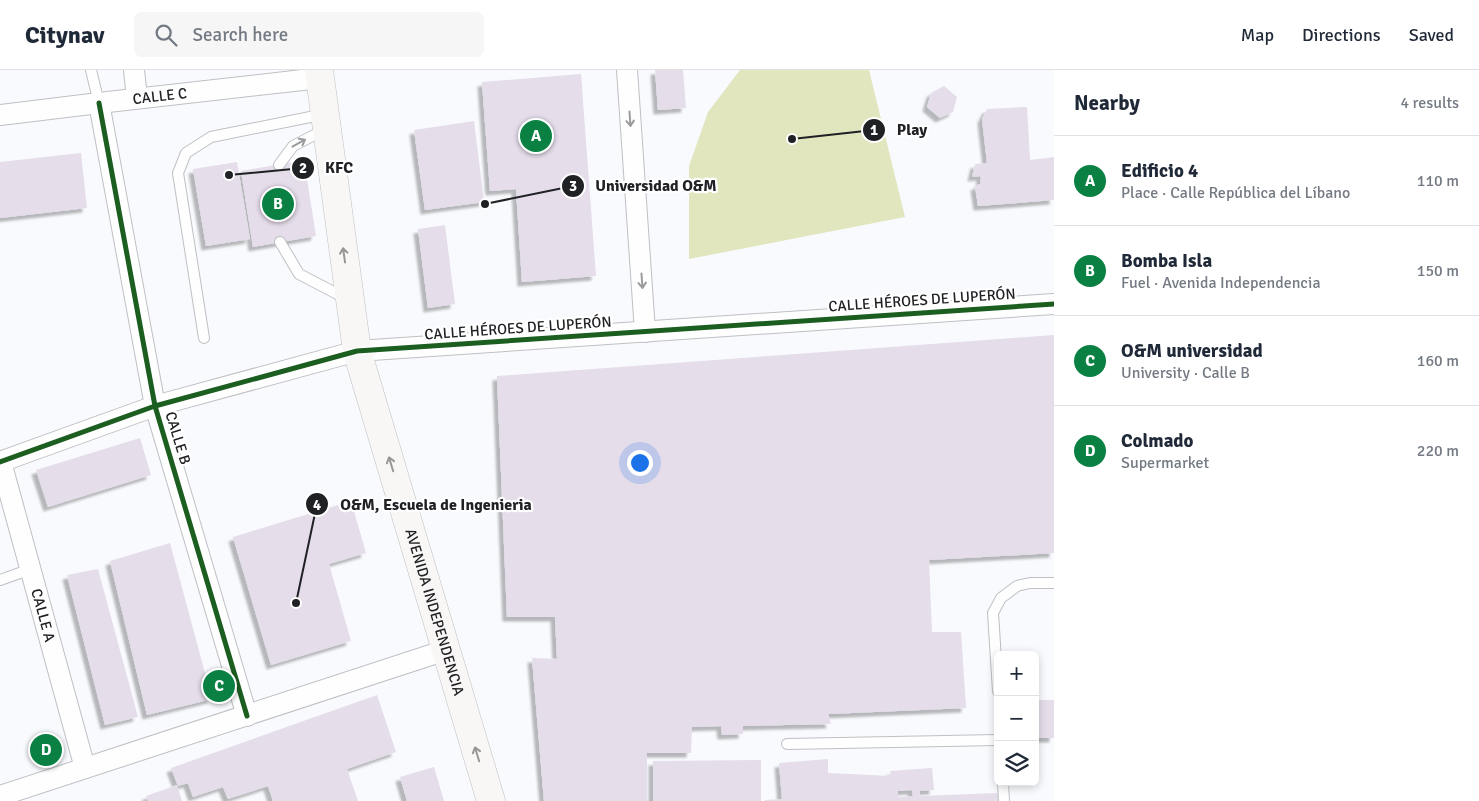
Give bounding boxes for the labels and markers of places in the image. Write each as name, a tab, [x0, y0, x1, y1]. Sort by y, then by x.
callout: Play	[861, 114, 937, 145]
pin: A	[520, 117, 552, 155]
callout: KFC	[290, 152, 363, 183]
callout: Universidad O&M	[561, 170, 727, 201]
pin: B	[262, 185, 294, 223]
callout: O&M, Escuela de Ingenieria	[305, 489, 542, 520]
pin: C	[203, 667, 235, 705]
pin: D	[30, 731, 62, 769]

